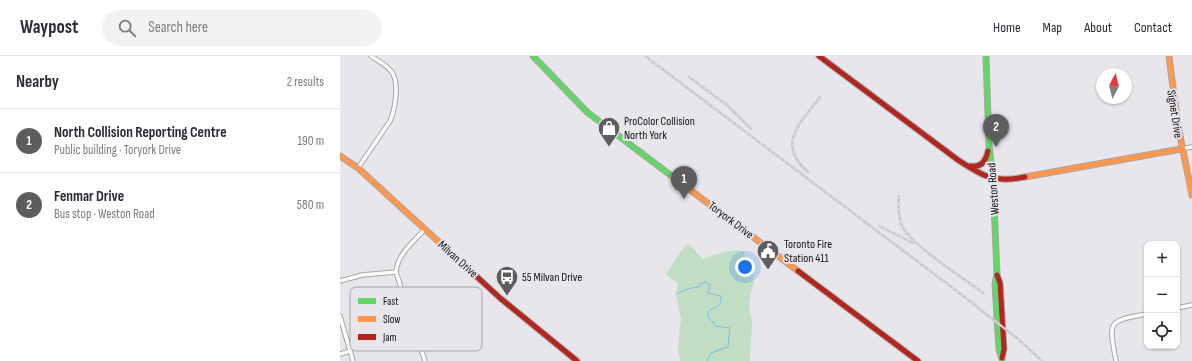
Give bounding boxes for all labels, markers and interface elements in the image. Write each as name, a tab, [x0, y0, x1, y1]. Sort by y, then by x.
search box	[102, 10, 382, 46]
text: Waypost	[20, 16, 78, 39]
icon: search	[116, 17, 138, 39]
text: Search here	[148, 18, 208, 37]
text: Home	[993, 19, 1021, 36]
text: Map	[1043, 19, 1062, 36]
text: About	[1084, 19, 1112, 36]
text: Contact	[1134, 19, 1172, 36]
north arrow	[1096, 68, 1132, 104]
text: Nearby	[16, 72, 59, 92]
text: 2 results	[287, 74, 324, 90]
street label: Signet Drive	[1163, 89, 1186, 139]
place label: ProColor Collision North York	[624, 114, 695, 143]
pin: 2	[983, 114, 1009, 147]
shop icon: ProColor Collision North York	[596, 115, 622, 148]
text: North Collision Reporting Centre	[54, 123, 227, 142]
text: 1	[26, 133, 32, 149]
text: 190 m	[297, 133, 324, 149]
text: Public building · Toryork Drive	[54, 142, 181, 158]
street label: Weston Road	[984, 162, 1003, 216]
pin: 1	[671, 166, 697, 199]
text: Fenmar Drive	[54, 187, 124, 206]
text: 2	[26, 197, 32, 213]
text: 580 m	[297, 197, 324, 213]
street label: Toryork Drive	[705, 198, 757, 242]
text: Bus stop · Weston Road	[54, 206, 155, 222]
place label: Toronto Fire Station 411	[784, 237, 832, 266]
street label: Milvan Drive	[435, 238, 481, 281]
public building icon: Toronto Fire Station 411	[755, 238, 781, 271]
map controls	[1144, 241, 1180, 349]
button: +	[1144, 241, 1180, 277]
your location	[735, 257, 755, 277]
bus stop icon: 55 Milvan Drive	[494, 264, 520, 297]
place label: 55 Milvan Drive	[522, 270, 582, 285]
button: −	[1144, 277, 1180, 313]
legend	[350, 287, 482, 351]
text: Fast	[383, 295, 399, 308]
text: Slow	[383, 313, 400, 326]
button: locate	[1144, 313, 1180, 349]
text: Jam	[382, 331, 397, 344]

